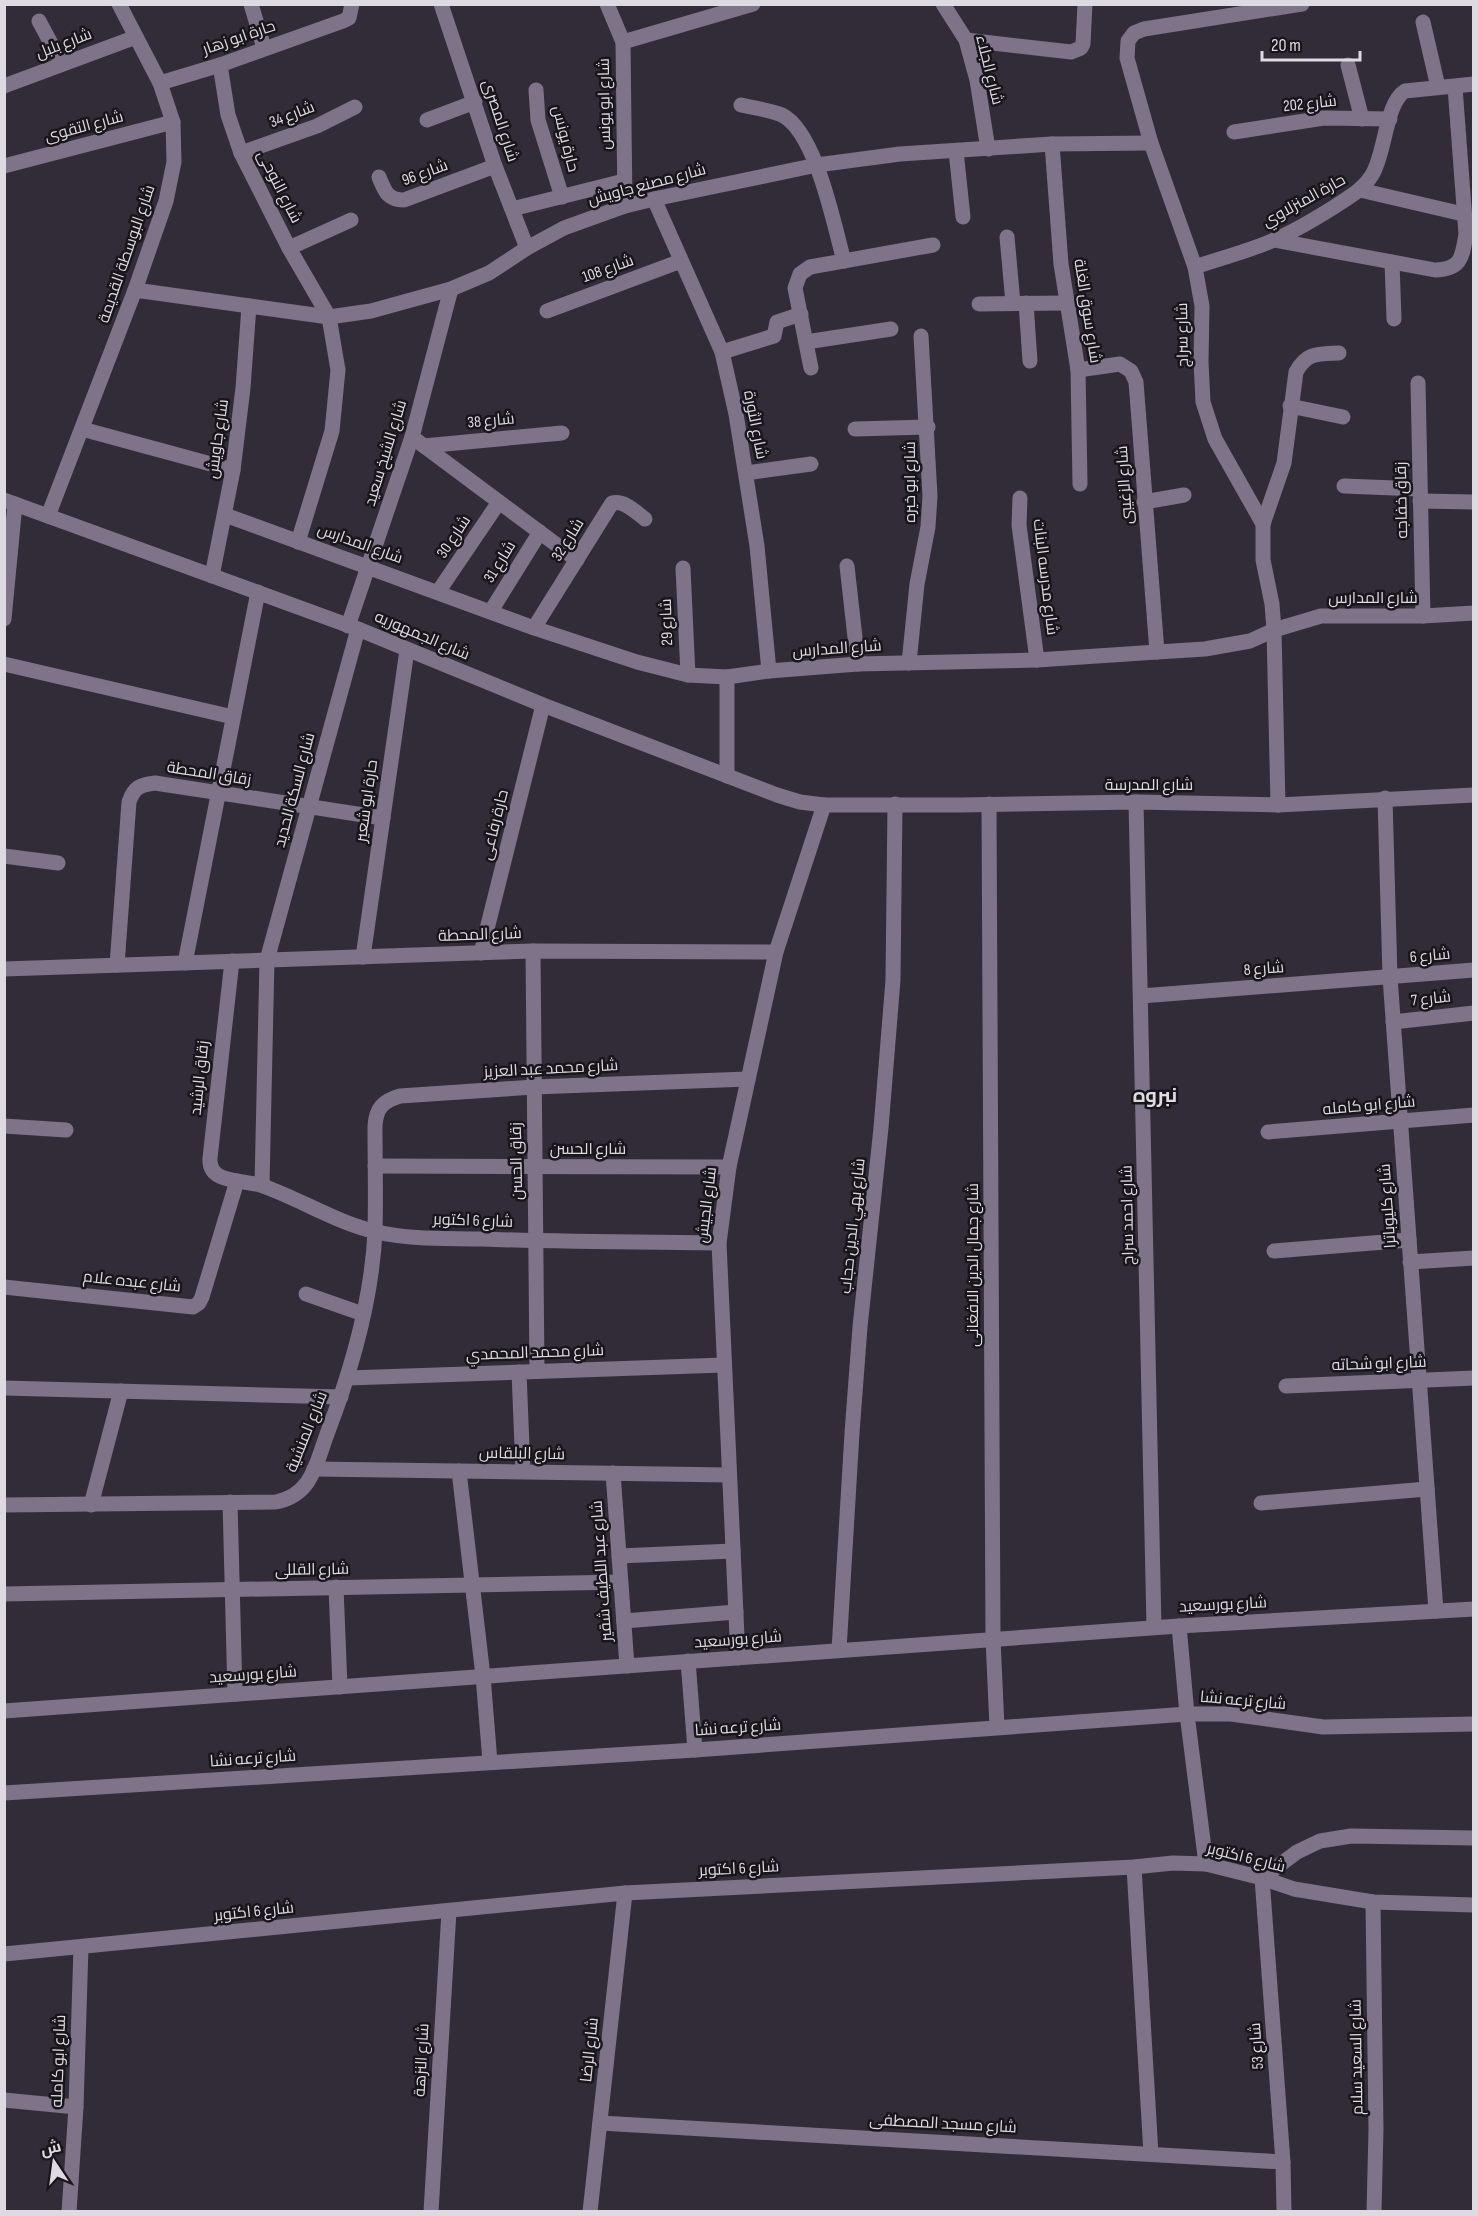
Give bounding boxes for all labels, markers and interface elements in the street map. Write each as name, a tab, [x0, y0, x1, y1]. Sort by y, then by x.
street label: حارة ابو زهار	[199, 17, 278, 60]
scale bar	[1262, 24, 1360, 62]
street label: شارع بلبل	[33, 25, 95, 64]
street label: شارع الجلاء	[970, 33, 1007, 107]
text: 20 m	[1271, 35, 1301, 56]
street label: شارع ابو يونس	[595, 58, 616, 150]
street label: شارع المصرى	[477, 78, 522, 165]
street label: شارع 202	[1282, 92, 1338, 117]
street label: شارع 34	[267, 98, 318, 133]
street label: حارة يونس	[548, 104, 582, 174]
street label: شارع التقوى	[43, 107, 126, 148]
street label: شارع النوحى	[252, 147, 305, 227]
street label: شارع 96	[399, 156, 451, 191]
street label: شارع مصنع جاويش	[586, 160, 708, 211]
street label: حارة المنزلاوي	[1259, 170, 1350, 234]
street label: شارع البوسطة القديمة	[94, 182, 161, 326]
street label: شارع 108	[580, 251, 637, 288]
street label: شارع سوق الغلة	[1068, 257, 1105, 365]
street label: شارع سراج	[1173, 302, 1194, 368]
street label: شارع الثورة	[738, 389, 771, 461]
street label: شارع جاويش	[203, 398, 234, 480]
street label: شارع الشيخ سعيد	[361, 398, 412, 509]
street label: شارع 38	[467, 409, 515, 434]
street label: شارع ابو خيره	[901, 441, 921, 523]
street label: شارع الزغيبى	[1113, 445, 1138, 525]
street label: زقاق خفاجه	[1392, 461, 1412, 539]
street label: شارع 30	[433, 512, 476, 563]
street label: شارع 32	[548, 515, 589, 565]
street label: شارع مدرسه البنات	[1027, 518, 1062, 636]
street label: شارع المدارس	[314, 520, 405, 569]
street label: شارع 31	[480, 538, 521, 587]
street label: شارع المدارس	[1328, 589, 1418, 609]
street label: شارع 29	[657, 598, 678, 646]
street label: شارع الجمهوريه	[371, 607, 472, 665]
street label: شارع المدارس	[792, 636, 882, 663]
street label: شارع السكة الحديد	[271, 731, 320, 850]
street label: زقاق المحطة	[165, 758, 253, 790]
street label: حارة ابو شعير	[352, 759, 382, 844]
street label: شارع المدرسة	[1105, 776, 1193, 796]
street label: حارة رفاعى	[477, 788, 513, 862]
street label: شارع المحطة	[438, 924, 522, 947]
street label: شارع 6	[1409, 945, 1451, 968]
street label: شارع 8	[1243, 958, 1285, 981]
street label: شارع 7	[1410, 987, 1452, 1012]
street label: زقاق الرشيد	[187, 1040, 213, 1116]
street label: شارع محمد عبد العزيز	[482, 1056, 619, 1083]
district label: نبروه	[1133, 1084, 1177, 1108]
street label: شارع ابو كامله	[1322, 1092, 1416, 1121]
street label: زقاق الحسن	[507, 1122, 527, 1200]
street label: شارع الحسن	[550, 1140, 626, 1160]
street label: شارع بهي الدين حجاب	[836, 1157, 873, 1295]
street label: شارع كليوباترا	[1376, 1163, 1401, 1249]
street label: شارع احمد سراج	[1118, 1165, 1139, 1265]
street label: شارع الجيش	[693, 1166, 722, 1244]
street label: شارع جمال الدين الافغانى	[964, 1183, 984, 1347]
street label: شارع 6 اكتوبر	[431, 1210, 514, 1233]
street label: شارع عبده علام	[82, 1267, 182, 1298]
street label: شارع محمد المحمدي	[466, 1341, 605, 1368]
street label: شارع ابو شحاته	[1331, 1353, 1427, 1376]
street label: شارع المنشية	[282, 1389, 333, 1476]
street label: شارع البلقاس	[479, 1444, 565, 1465]
street label: شارع عبد اللطيف شقير	[588, 1500, 617, 1643]
street label: شارع القللى	[275, 1560, 349, 1581]
street label: شارع بورسعيد	[1179, 1593, 1267, 1618]
street label: شارع بورسعيد	[693, 1627, 783, 1654]
street label: شارع بورسعيد	[208, 1662, 298, 1689]
street label: شارع ترعه نشا	[1199, 1688, 1287, 1715]
street label: شارع ترعه نشا	[694, 1716, 782, 1741]
street label: شارع ترعه نشا	[209, 1747, 297, 1772]
street label: شارع 6 اكتوبر	[1203, 1839, 1287, 1878]
street label: شارع 6 اكتوبر	[697, 1857, 780, 1882]
street label: شارع 6 اكتوبر	[212, 1898, 295, 1927]
street label: شارع السعيد سلام	[1346, 1999, 1369, 2115]
street label: شارع ابو كامله	[48, 2014, 71, 2108]
street label: شارع الرضا	[577, 2017, 604, 2083]
street label: شارع 53	[1246, 2022, 1269, 2070]
street label: شارع النزهة	[411, 2023, 434, 2097]
street label: شارع مسجد المصطفى	[869, 2111, 1017, 2138]
north arrow	[24, 2132, 84, 2192]
text: ش	[39, 2137, 63, 2160]

